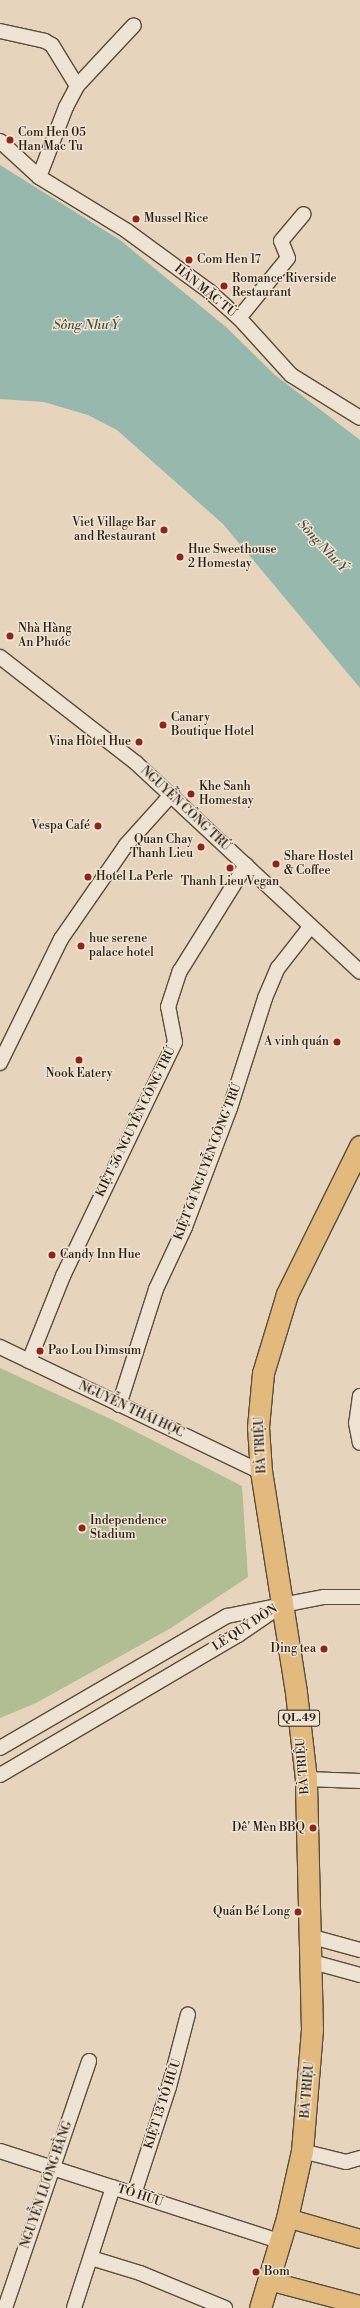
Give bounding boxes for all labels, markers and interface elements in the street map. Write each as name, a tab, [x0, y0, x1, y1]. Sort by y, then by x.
place label: Com Hen 05 Han Mac Tu	[18, 126, 86, 154]
marker: Com Hen 05 Han Mac Tu	[5, 135, 15, 145]
place label: Mussel Rice	[144, 212, 208, 226]
marker: Mussel Rice	[131, 214, 141, 224]
place label: Com Hen 17	[197, 253, 261, 267]
marker: Com Hen 17	[184, 255, 194, 265]
street label: HÀN MẶC TỬ	[171, 262, 239, 320]
place label: Romance Riverside Restaurant	[232, 272, 337, 300]
marker: Romance Riverside Restaurant	[219, 281, 229, 291]
water label: Sông Như Ý	[53, 317, 119, 333]
place label: Viet Village Bar and Restaurant	[72, 516, 156, 544]
water label: Sông Như Ý	[294, 517, 350, 575]
marker: Viet Village Bar and Restaurant	[159, 525, 169, 535]
place label: Hue Sweethouse 2 Homestay	[188, 543, 276, 571]
marker: Hue Sweethouse 2 Homestay	[175, 552, 185, 562]
place label: Nhà Hàng An Phước	[18, 622, 72, 650]
marker: Nhà Hàng An Phước	[5, 631, 15, 641]
place label: Canary Boutique Hotel	[171, 711, 254, 739]
marker: Canary Boutique Hotel	[158, 720, 168, 730]
place label: Vina Hotel Hue	[48, 735, 131, 749]
marker: Vina Hotel Hue	[134, 737, 144, 747]
street label: NGUYỄN CÔNG TRỨ	[137, 764, 233, 854]
place label: Khe Sanh Homestay	[199, 780, 254, 808]
marker: Khe Sanh Homestay	[186, 789, 196, 799]
place label: Vespa Café	[31, 819, 90, 833]
marker: Vespa Café	[93, 821, 103, 831]
place label: Quan Chay Thanh Lieu	[130, 833, 193, 861]
marker: Quan Chay Thanh Lieu	[196, 842, 206, 852]
place label: Share Hostel & Coffee	[284, 850, 353, 878]
marker: Share Hostel & Coffee	[271, 859, 281, 869]
marker: Thanh Lieu Vegan	[225, 863, 235, 873]
place label: Hotel La Perle	[96, 870, 173, 884]
marker: Hotel La Perle	[83, 872, 93, 882]
place label: Thanh Lieu Vegan	[181, 875, 279, 889]
place label: hue serene palace hotel	[89, 932, 154, 960]
marker: hue serene palace hotel	[76, 941, 86, 951]
place label: A vinh quán	[264, 1035, 329, 1049]
marker: A vinh quán	[332, 1037, 342, 1047]
street label: KIỆT 56 NGUYỄN CÔNG TRỨ	[93, 1044, 179, 1200]
marker: Nook Eatery	[74, 1055, 84, 1065]
place label: Nook Eatery	[45, 1067, 113, 1081]
street label: KIỆT 64 NGUYỄN CÔNG TRỨ	[171, 1082, 245, 1242]
place label: Candy Inn Hue	[60, 1248, 141, 1262]
marker: Candy Inn Hue	[47, 1250, 57, 1260]
place label: Pao Lou Dimsum	[48, 1344, 141, 1358]
marker: Pao Lou Dimsum	[35, 1346, 45, 1356]
street label: NGUYỄN THÁI HỌC	[76, 1379, 186, 1441]
street label: BÀ TRIỆU	[252, 1416, 270, 1474]
place label: Independence Stadium	[90, 1514, 167, 1542]
marker: Independence Stadium	[77, 1523, 87, 1533]
street label: LÊ QUÝ ĐÔN	[210, 1602, 280, 1654]
place label: Ding tea	[271, 1642, 316, 1656]
marker: Ding tea	[319, 1644, 329, 1654]
road number: QL.49	[278, 1709, 320, 1727]
street label: BÀ TRIỆU	[293, 1737, 313, 1795]
place label: Dê' Mèn BBQ	[232, 1821, 305, 1835]
marker: Dê' Mèn BBQ	[308, 1823, 318, 1833]
place label: Quán Bé Long	[213, 1905, 290, 1919]
marker: Quán Bé Long	[293, 1907, 303, 1917]
street label: KIỆT 13 TỐ HỮU	[142, 2057, 184, 2151]
street label: BÀ TRIỆU	[298, 2061, 318, 2119]
street label: NGUYỄN LƯƠNG BẰNG	[18, 2120, 76, 2250]
street label: TỐ HỮU	[115, 2182, 165, 2210]
place label: Bom	[264, 2265, 290, 2279]
marker: Bom	[251, 2267, 261, 2277]

